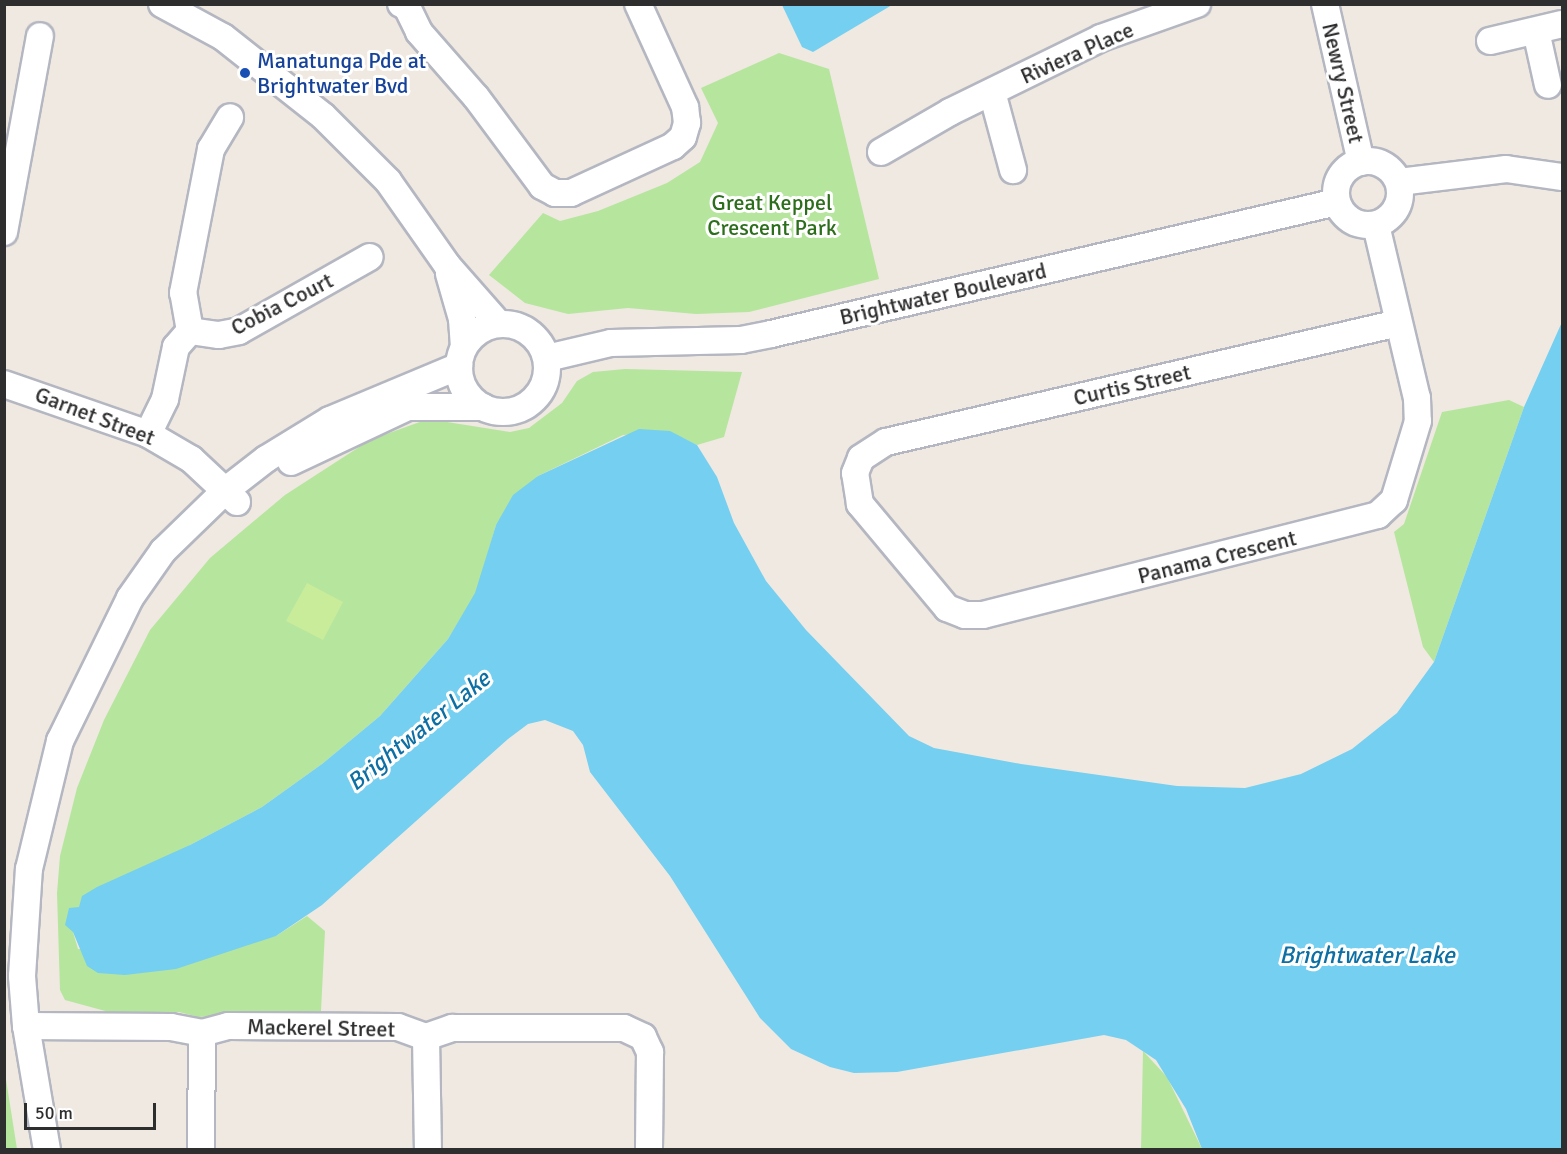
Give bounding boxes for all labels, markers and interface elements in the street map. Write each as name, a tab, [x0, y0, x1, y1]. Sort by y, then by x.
street label: Riviera Place	[1016, 16, 1138, 90]
street label: Newry Street	[1316, 20, 1370, 146]
place label: Manatunga Pde at Brightwater Bvd	[257, 47, 426, 98]
marker: Manatunga Pde at Brightwater Bvd	[238, 66, 252, 80]
park label: Great Keppel Crescent Park	[707, 189, 837, 240]
street label: Brightwater Boulevard	[837, 257, 1049, 331]
street label: Cobia Court	[227, 267, 337, 341]
street label: Curtis Street	[1071, 359, 1193, 411]
street label: Garnet Street	[31, 381, 159, 451]
street label: Panama Crescent	[1135, 525, 1299, 589]
water label: Brightwater Lake	[342, 665, 496, 797]
water label: Brightwater Lake	[1279, 942, 1455, 970]
street label: Mackerel Street	[247, 1014, 395, 1042]
scale bar	[27, 1091, 159, 1129]
text: 50 m	[35, 1102, 73, 1124]

